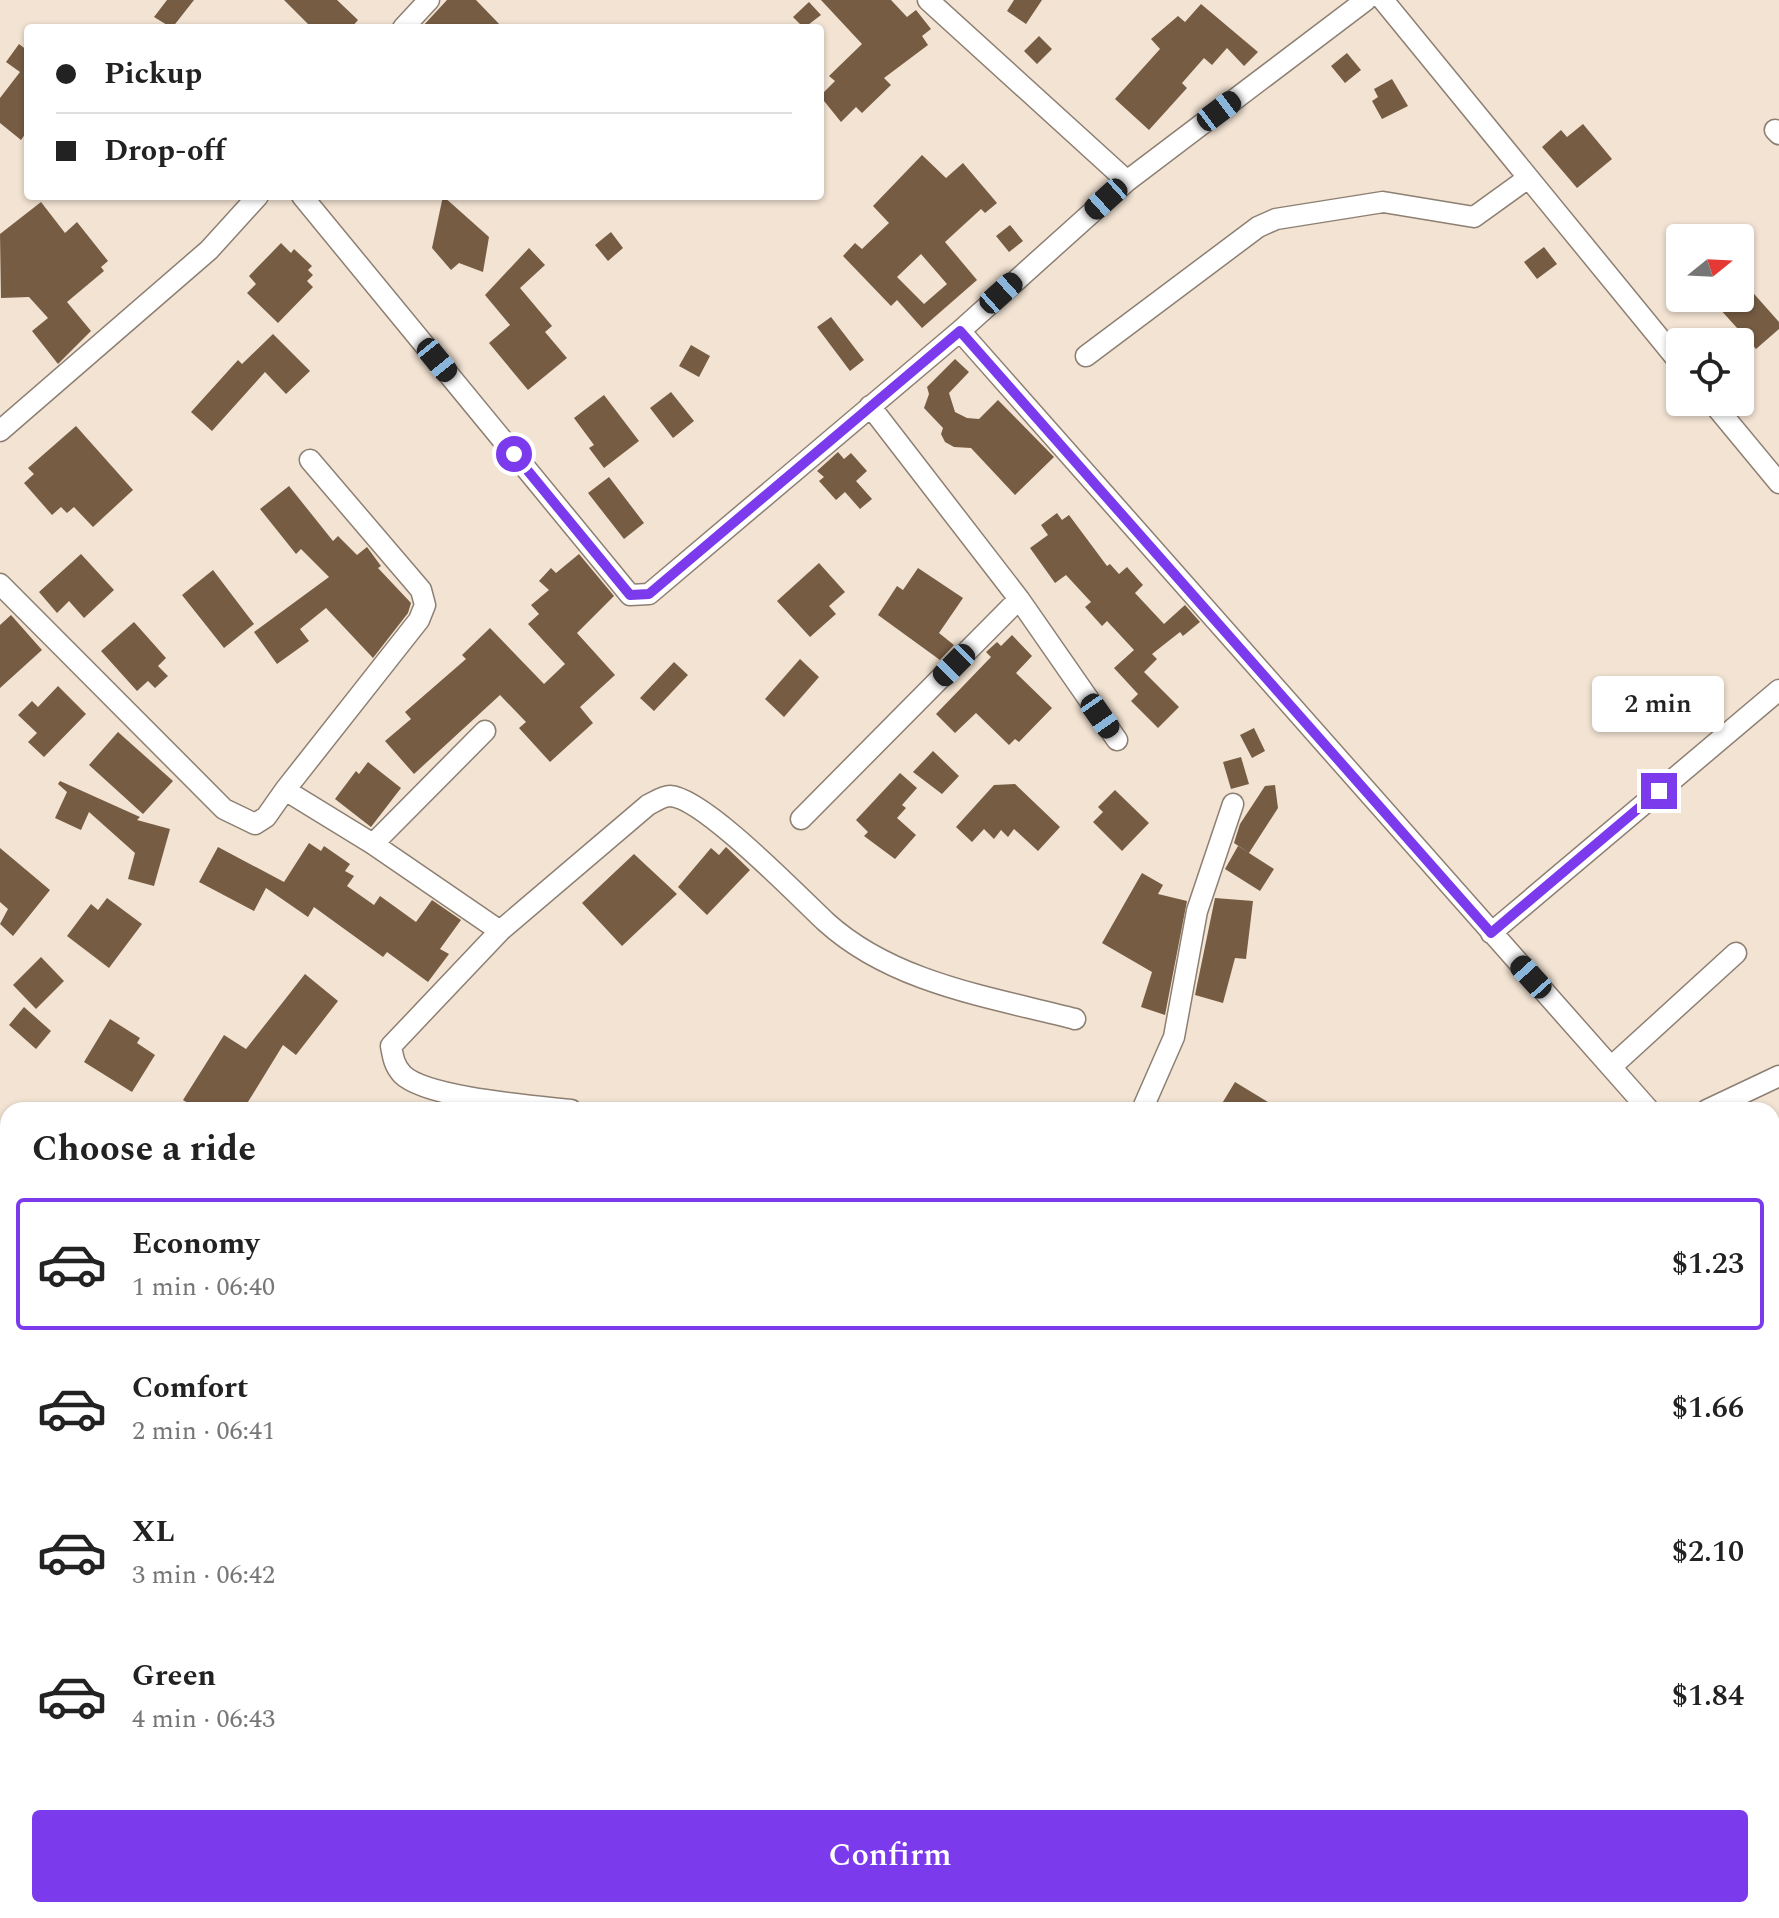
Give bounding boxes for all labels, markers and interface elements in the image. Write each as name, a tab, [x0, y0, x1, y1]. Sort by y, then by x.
text: Pickup	[104, 51, 202, 97]
car	[1193, 87, 1245, 135]
text: Drop-off	[104, 128, 225, 174]
car	[1080, 174, 1132, 224]
north arrow	[1666, 224, 1754, 312]
map controls	[1666, 224, 1754, 416]
car	[975, 268, 1027, 318]
button: locate	[1666, 328, 1754, 416]
car	[413, 334, 461, 386]
route start	[496, 436, 532, 472]
car	[929, 640, 979, 690]
callout: 2 min	[1593, 675, 1725, 731]
text: 2 min	[1624, 684, 1692, 724]
car	[1076, 689, 1124, 743]
route end	[1641, 773, 1677, 809]
car	[1506, 951, 1556, 1003]
text: Choose a ride	[32, 1122, 256, 1177]
text: Economy	[132, 1221, 259, 1267]
icon: car	[36, 1228, 108, 1300]
text: $1.23	[1672, 1241, 1744, 1287]
text: 1 min · 06:40	[132, 1267, 275, 1307]
text: Comfort	[132, 1365, 248, 1411]
icon: car	[36, 1372, 108, 1444]
text: $1.66	[1672, 1385, 1744, 1431]
text: 2 min · 06:41	[132, 1411, 275, 1451]
text: XL	[132, 1509, 175, 1555]
icon: car	[36, 1516, 108, 1588]
text: $2.10	[1672, 1529, 1744, 1575]
text: 3 min · 06:42	[132, 1555, 275, 1595]
text: Green	[132, 1653, 216, 1699]
icon: car	[36, 1660, 108, 1732]
text: $1.84	[1672, 1673, 1744, 1719]
text: 4 min · 06:43	[132, 1699, 275, 1739]
button: Confirm	[32, 1810, 1748, 1902]

